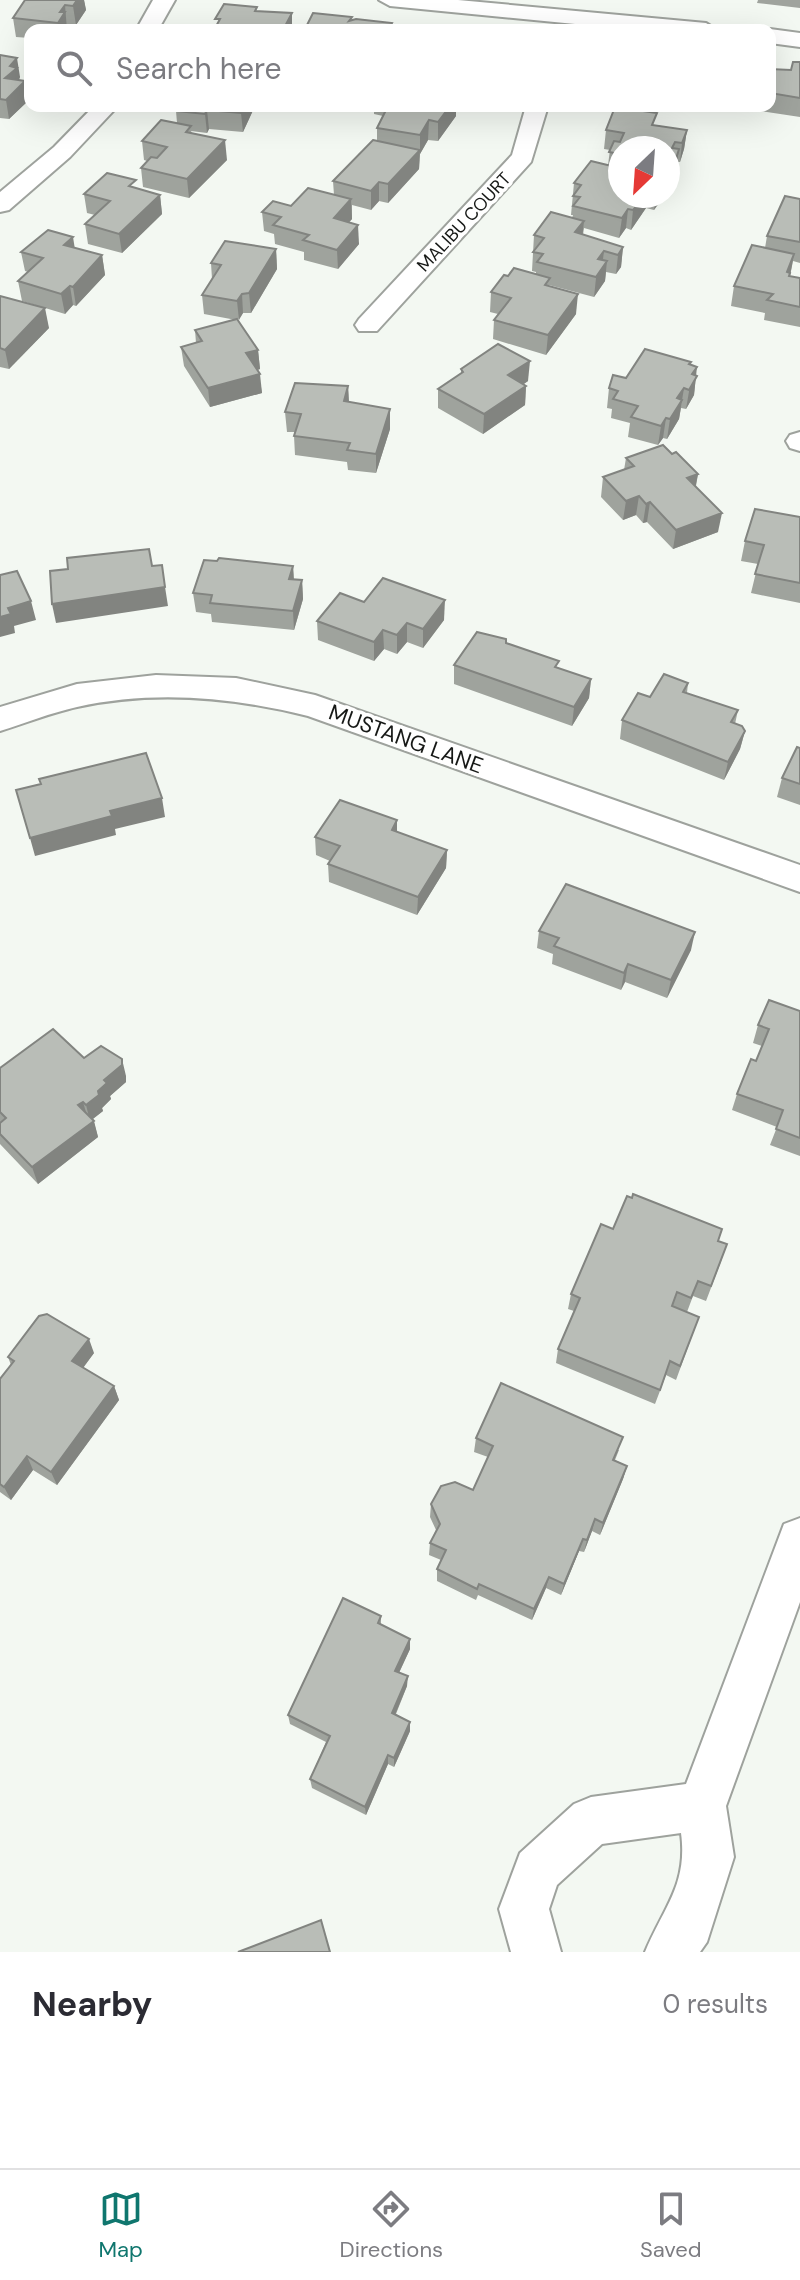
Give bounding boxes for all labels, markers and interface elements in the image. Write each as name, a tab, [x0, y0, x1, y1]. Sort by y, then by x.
search box	[24, 24, 776, 112]
icon: search	[52, 46, 96, 90]
text: Search here	[116, 49, 282, 88]
north arrow	[608, 136, 680, 208]
street label: MALIBU COURT	[412, 167, 516, 277]
street label: MUSTANG LANE	[325, 698, 487, 780]
text: Nearby	[32, 1982, 152, 2027]
text: 0 results	[662, 1987, 768, 2021]
tab: Map	[98, 2187, 143, 2264]
tab: Directions	[340, 2187, 443, 2264]
tab: Saved	[640, 2187, 702, 2264]

